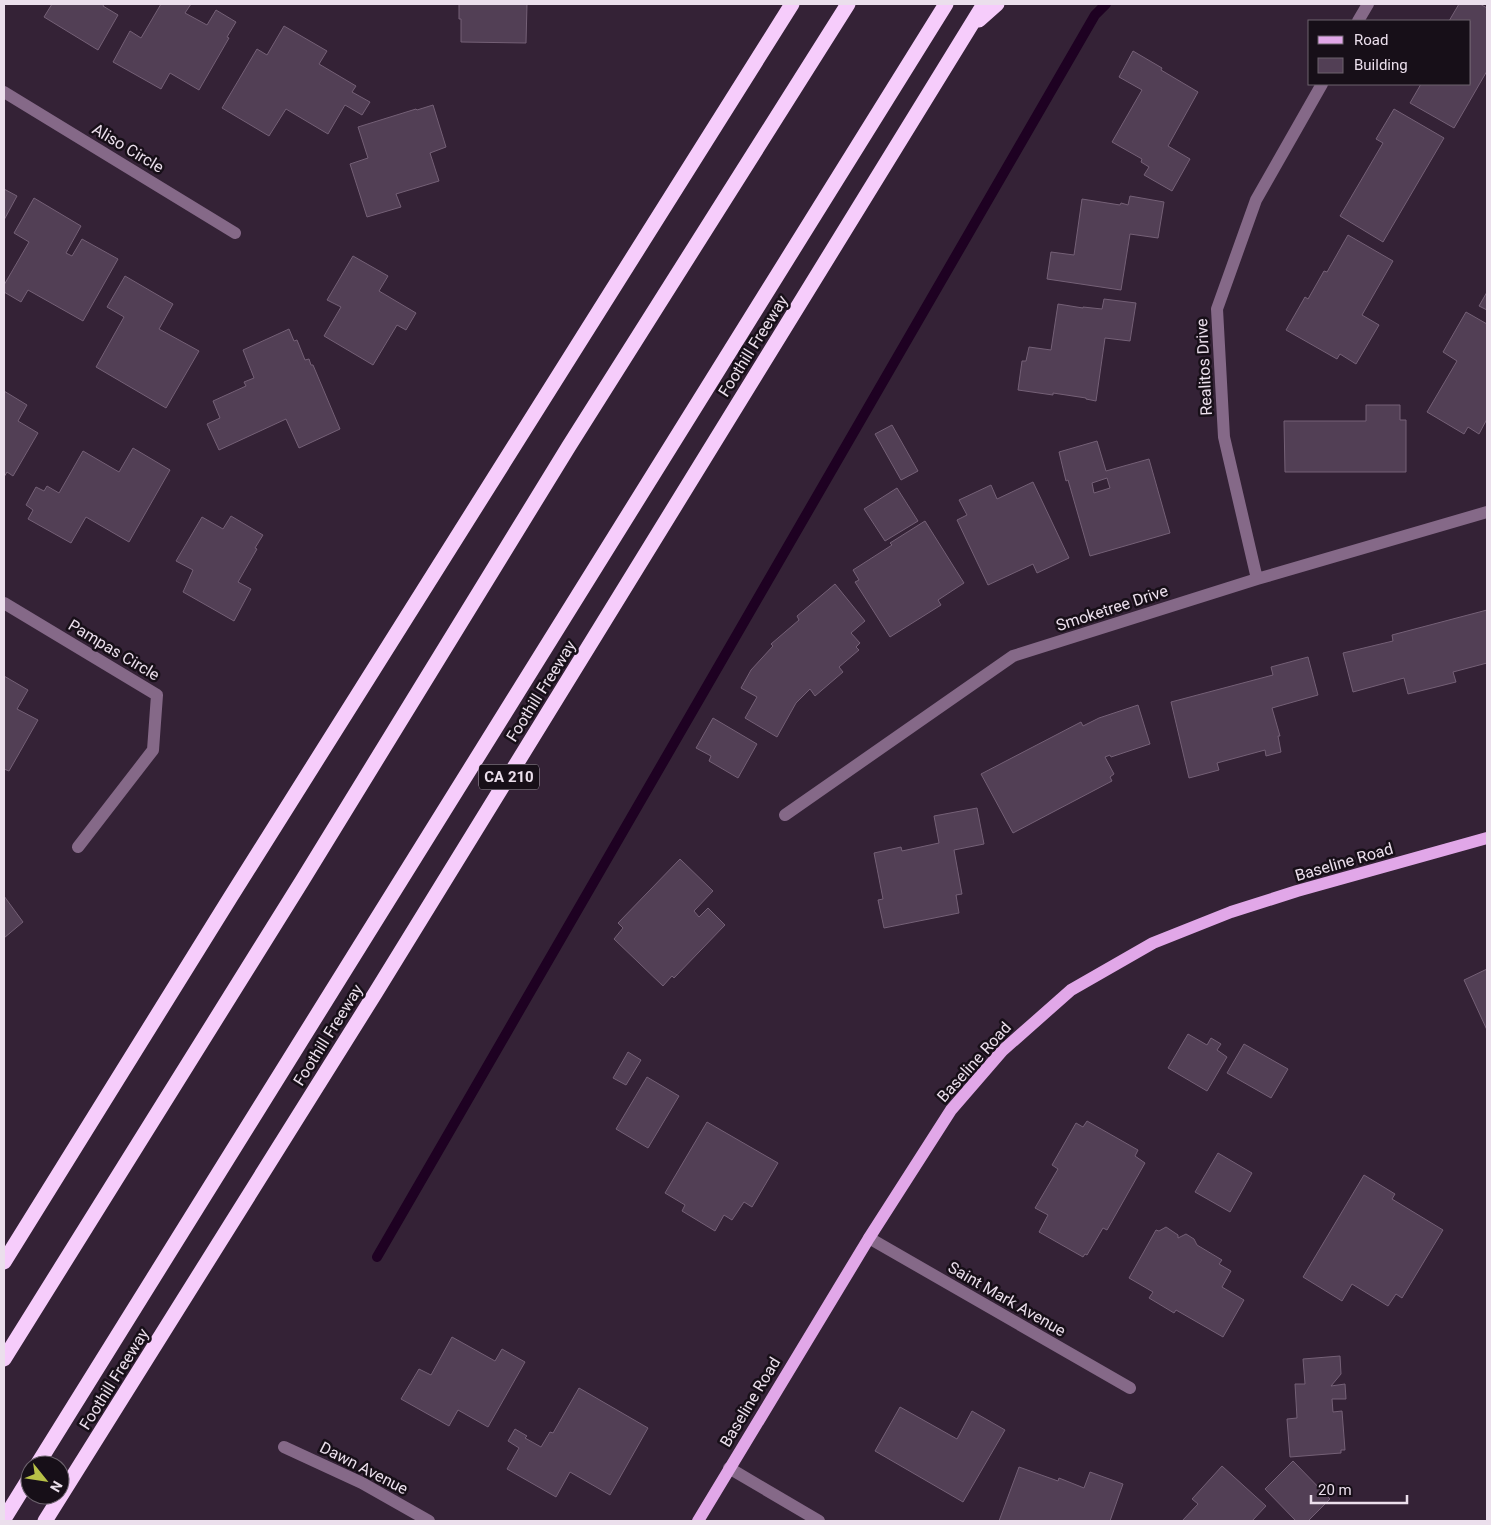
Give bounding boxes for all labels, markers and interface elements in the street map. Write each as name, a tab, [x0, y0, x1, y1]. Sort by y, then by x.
legend	[1308, 20, 1471, 85]
text: Road	[1354, 31, 1388, 49]
text: Building	[1354, 56, 1408, 74]
street label: Aliso Circle	[89, 119, 167, 177]
street label: Foothill Freeway	[714, 292, 792, 400]
street label: Realitos Drive	[1192, 318, 1216, 416]
street label: Smoketree Drive	[1054, 581, 1170, 635]
street label: Pampas Circle	[65, 615, 163, 685]
street label: Foothill Freeway	[502, 637, 580, 745]
road number: CA 210	[479, 764, 539, 790]
street label: Baseline Road	[1293, 839, 1395, 885]
street label: Foothill Freeway	[289, 981, 367, 1089]
street label: Baseline Road	[933, 1018, 1015, 1106]
street label: Saint Mark Avenue	[945, 1258, 1069, 1340]
street label: Foothill Freeway	[75, 1325, 153, 1433]
street label: Baseline Road	[716, 1354, 784, 1450]
street label: Dawn Avenue	[317, 1438, 411, 1498]
north arrow	[20, 1455, 70, 1505]
scale bar	[1311, 1472, 1407, 1504]
text: N	[47, 1478, 66, 1495]
text: 20 m	[1318, 1481, 1352, 1499]

